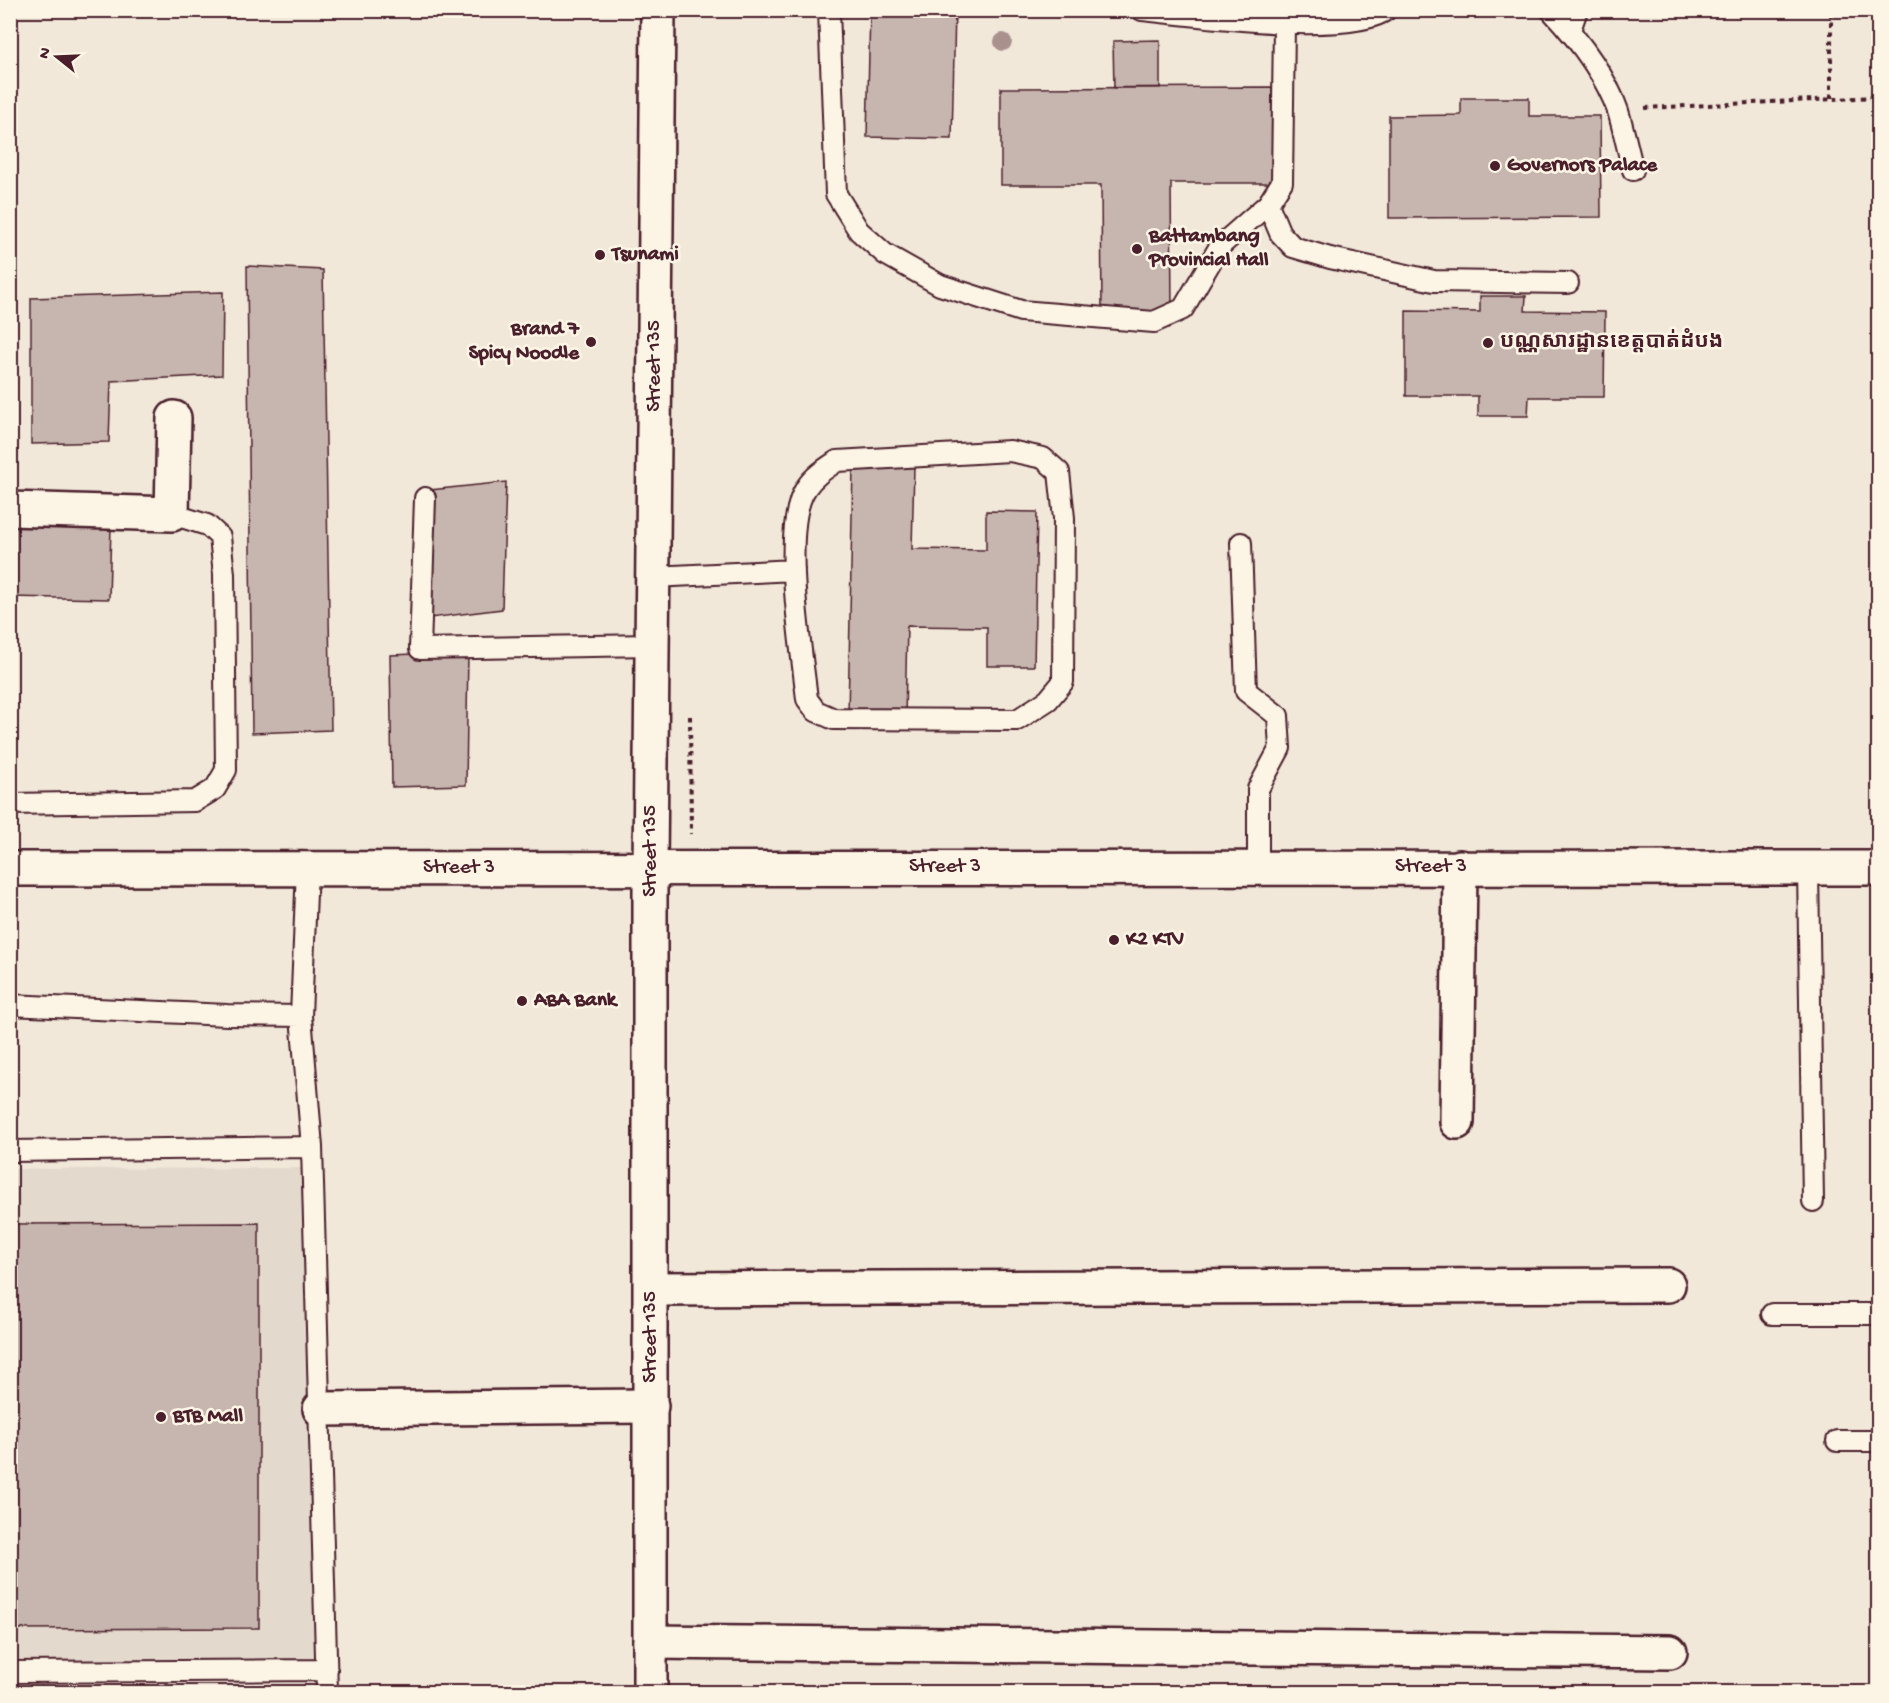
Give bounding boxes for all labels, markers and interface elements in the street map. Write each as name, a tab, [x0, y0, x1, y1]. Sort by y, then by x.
north arrow	[27, 27, 87, 87]
text: N	[35, 45, 57, 61]
place label: Governors Palace	[1507, 154, 1658, 179]
marker: Governors Palace	[1488, 159, 1502, 173]
place label: Battambang Provincial Hall	[1148, 225, 1269, 274]
marker: Battambang Provincial Hall	[1130, 242, 1144, 256]
place label: Tsunami	[610, 243, 679, 268]
marker: Tsunami	[593, 248, 607, 262]
place label: Brand 7 Spicy Noodle	[469, 318, 580, 367]
street label: Street 135	[643, 320, 668, 412]
place label: បណ្ណសារដ្ឋានខេត្តបាត់ដំបង	[1500, 328, 1723, 356]
marker: Brand 7 Spicy Noodle	[584, 335, 598, 349]
marker: បណ្ណសារដ្ឋានខេត្តបាត់ដំបង	[1481, 336, 1495, 350]
street label: Street 135	[639, 805, 664, 897]
street label: Street 3	[909, 855, 981, 880]
street label: Street 3	[1395, 855, 1467, 880]
street label: Street 3	[423, 856, 495, 881]
place label: K2 KTV	[1125, 928, 1184, 953]
marker: K2 KTV	[1107, 933, 1121, 947]
place label: ABA Bank	[533, 989, 619, 1014]
marker: ABA Bank	[515, 994, 529, 1008]
street label: Street 135	[639, 1291, 664, 1383]
place label: BTB Mall	[172, 1405, 243, 1430]
marker: BTB Mall	[154, 1410, 168, 1424]

